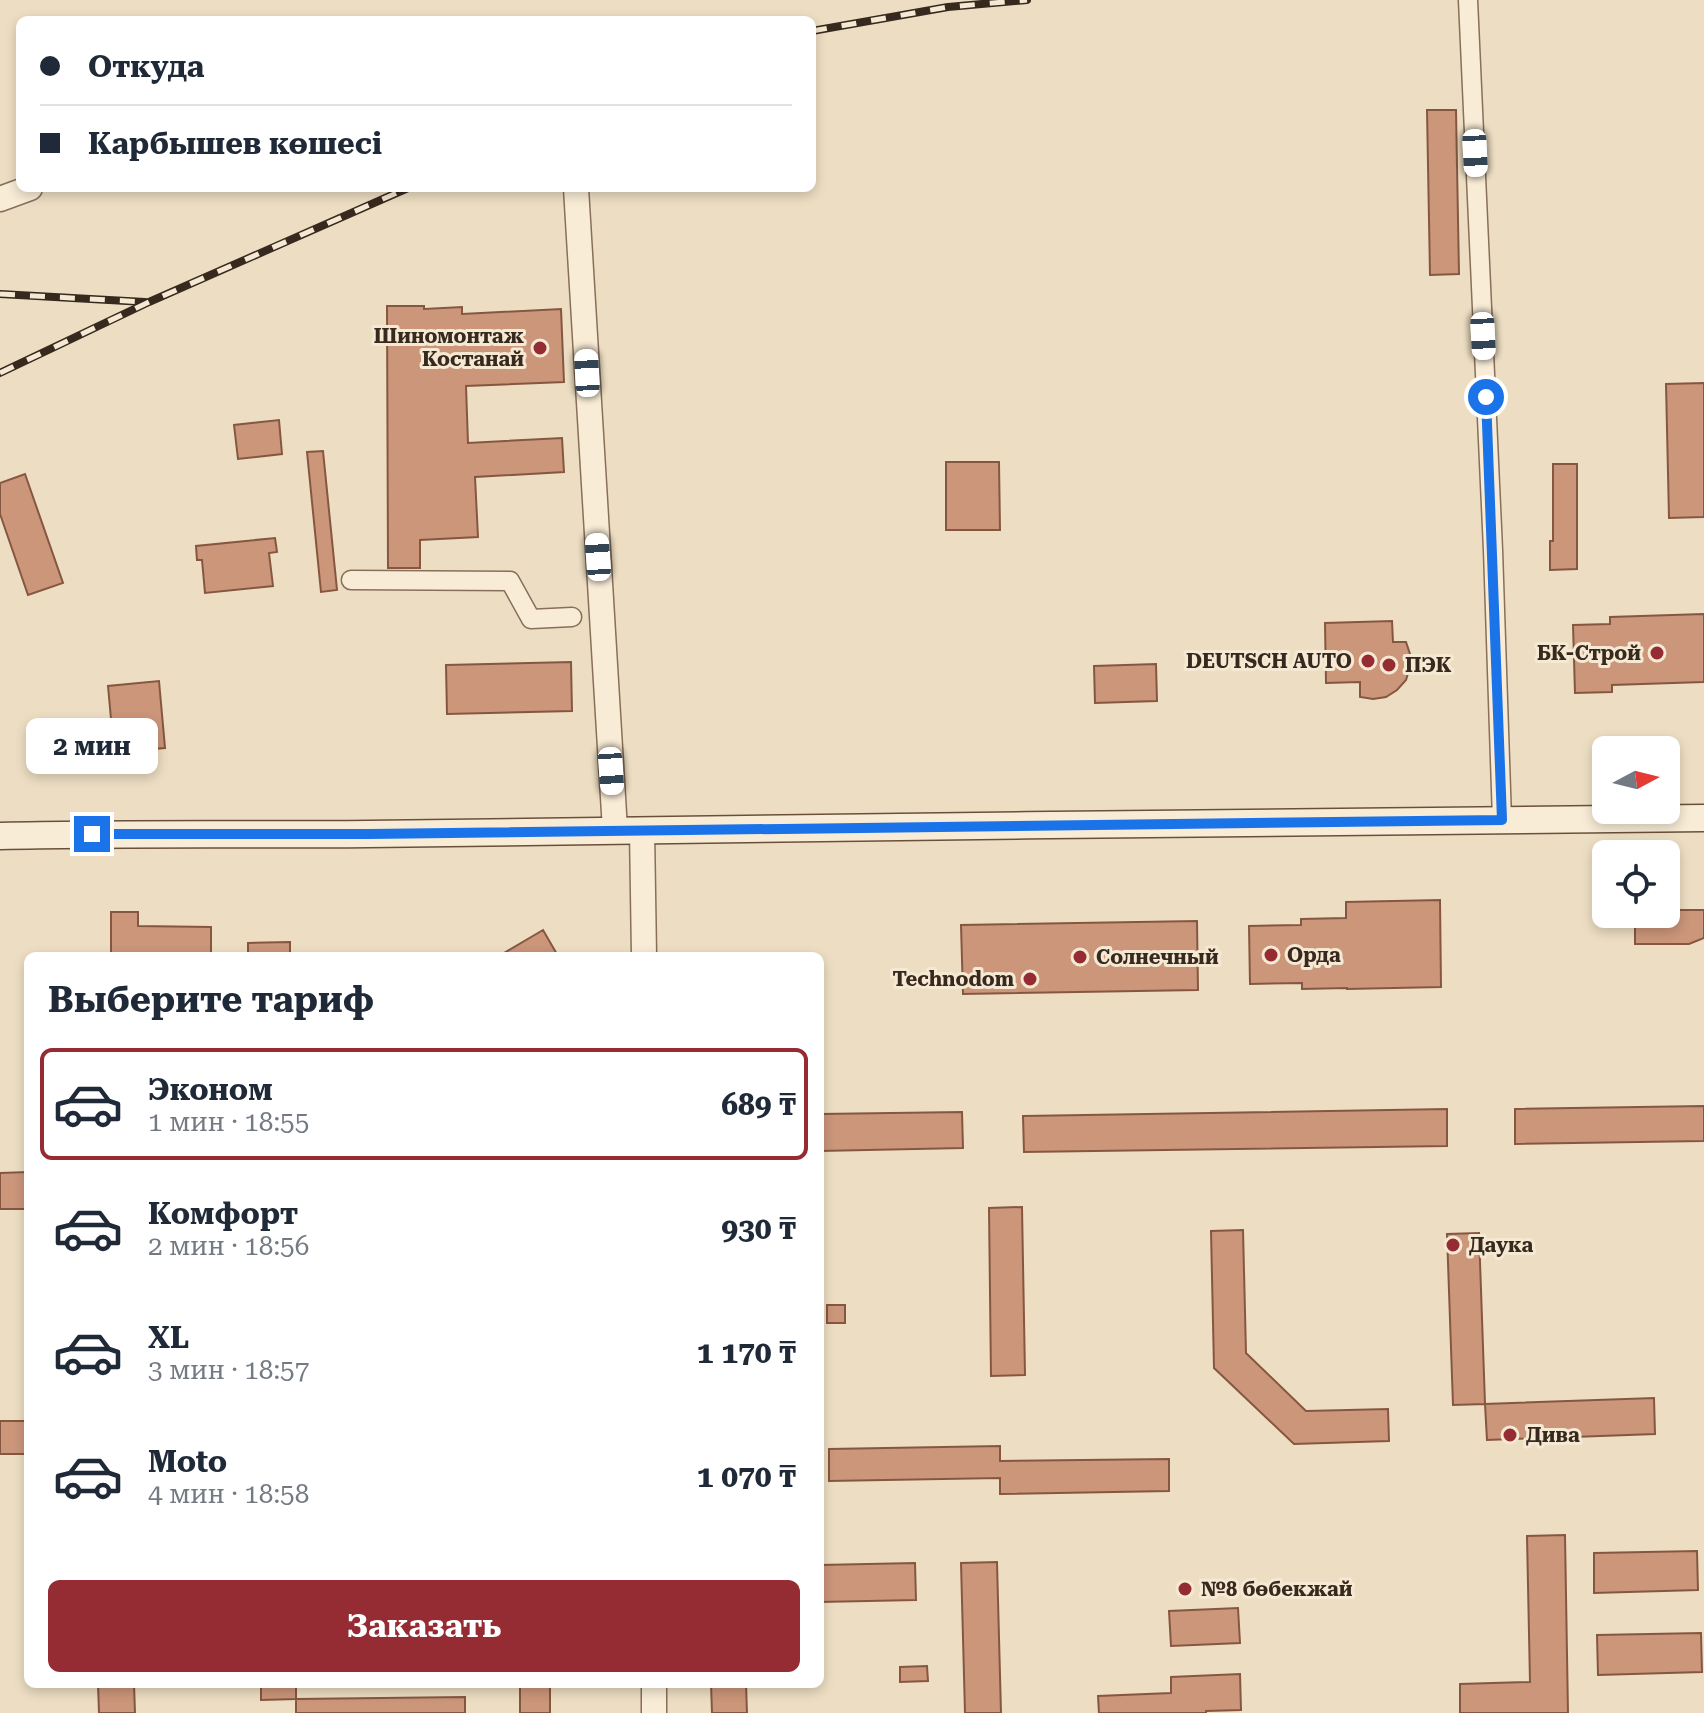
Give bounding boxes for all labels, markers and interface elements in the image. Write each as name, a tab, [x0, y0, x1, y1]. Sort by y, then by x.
text: Откуда	[88, 49, 204, 84]
text: Карбышев көшесі	[88, 126, 382, 161]
car	[1462, 128, 1488, 178]
car	[1470, 311, 1496, 361]
place label: Шиномонтаж Костанай	[374, 324, 524, 371]
marker: Шиномонтаж Костанай	[531, 339, 549, 357]
car	[574, 348, 600, 398]
route start	[1468, 379, 1504, 415]
car	[584, 532, 612, 582]
place label: БК-Строй	[1537, 641, 1641, 665]
marker: БК-Строй	[1648, 644, 1666, 662]
place label: DEUTSCH AUTO	[1186, 649, 1352, 673]
marker: DEUTSCH AUTO	[1359, 652, 1377, 670]
place label: ПЭК	[1405, 653, 1452, 677]
marker: ПЭК	[1380, 656, 1398, 674]
callout: 2 мин	[26, 718, 158, 774]
text: 2 мин	[53, 731, 131, 761]
north arrow	[1592, 736, 1680, 824]
map controls	[1592, 736, 1680, 928]
car	[597, 746, 625, 796]
route end	[74, 816, 110, 852]
button: locate	[1592, 840, 1680, 928]
place label: Орда	[1287, 943, 1341, 967]
place label: Солнечный	[1096, 945, 1219, 969]
marker: Орда	[1262, 946, 1280, 964]
marker: Солнечный	[1071, 948, 1089, 966]
place label: Technodom	[892, 967, 1014, 991]
marker: Technodom	[1021, 970, 1039, 988]
text: Выберите тариф	[48, 979, 374, 1021]
icon: car	[52, 1068, 124, 1140]
text: Эконом	[148, 1072, 273, 1107]
text: 689 ₸	[721, 1087, 796, 1122]
text: 1 мин · 18:55	[148, 1107, 309, 1137]
icon: car	[52, 1192, 124, 1264]
text: Комфорт	[148, 1196, 298, 1231]
text: 930 ₸	[721, 1211, 796, 1246]
text: 2 мин · 18:56	[148, 1231, 309, 1261]
place label: Даука	[1469, 1233, 1534, 1257]
marker: Даука	[1444, 1236, 1462, 1254]
icon: car	[52, 1316, 124, 1388]
text: XL	[148, 1320, 189, 1355]
text: 1 170 ₸	[697, 1335, 796, 1370]
text: 3 мин · 18:57	[148, 1355, 309, 1385]
place label: Дива	[1526, 1423, 1580, 1447]
marker: Дива	[1501, 1426, 1519, 1444]
icon: car	[52, 1440, 124, 1512]
text: Moto	[148, 1444, 227, 1479]
text: 1 070 ₸	[697, 1459, 796, 1494]
text: 4 мин · 18:58	[148, 1479, 309, 1509]
place label: №8 бөбекжай	[1201, 1577, 1353, 1601]
button: Заказать	[48, 1580, 800, 1672]
marker: №8 бөбекжай	[1176, 1580, 1194, 1598]

